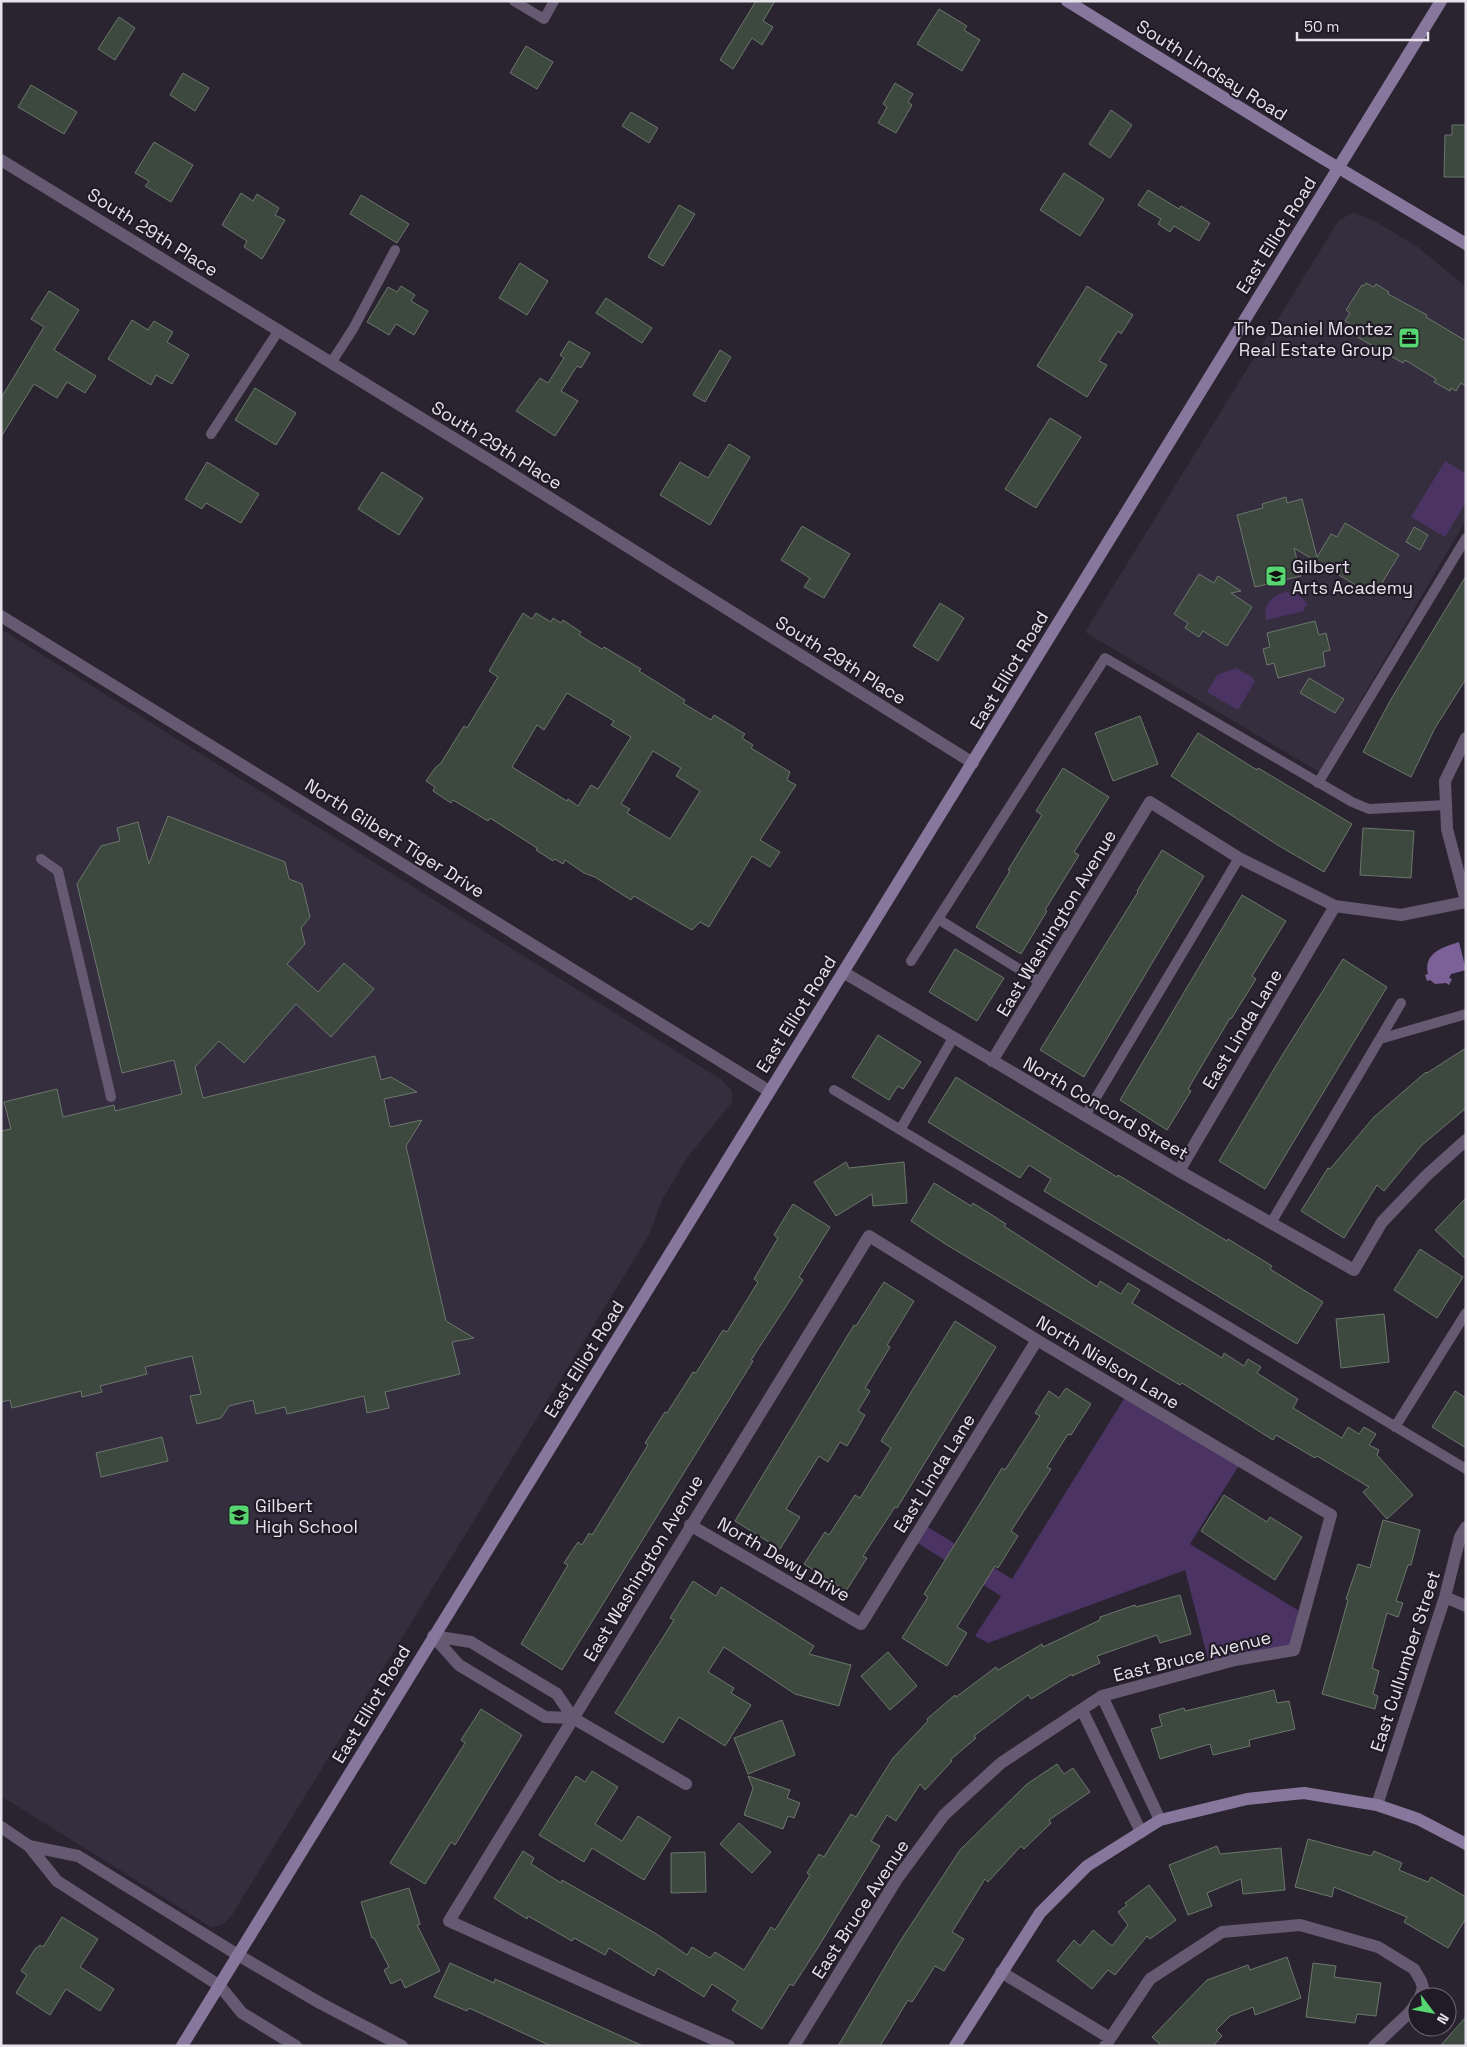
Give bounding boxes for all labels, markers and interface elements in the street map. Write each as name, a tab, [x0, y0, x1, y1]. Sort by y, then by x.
scale bar	[1297, 10, 1428, 42]
street label: South Lindsay Road	[1132, 14, 1292, 126]
text: 50 m	[1304, 17, 1339, 36]
street label: East Elliot Road	[1231, 172, 1321, 298]
street label: South 29th Place	[83, 183, 223, 281]
place label: The Daniel Montez Real Estate Group	[1234, 317, 1393, 361]
office icon: The Daniel Montez Real Estate Group	[1397, 326, 1421, 350]
street label: South 29th Place	[427, 396, 567, 494]
place label: Gilbert Arts Academy	[1292, 555, 1413, 599]
school or university icon: Gilbert Arts Academy	[1264, 564, 1288, 588]
street label: East Elliot Road	[965, 607, 1053, 733]
street label: South 29th Place	[771, 611, 911, 709]
street label: North Gilbert Tiger Drive	[301, 773, 489, 903]
street label: East Washington Avenue	[991, 825, 1121, 1021]
street label: East Elliot Road	[751, 951, 841, 1077]
street label: East Linda Lane	[1197, 965, 1287, 1093]
street label: North Concord Street	[1019, 1051, 1193, 1165]
street label: East Elliot Road	[539, 1296, 629, 1422]
street label: North Nielson Lane	[1032, 1310, 1184, 1414]
street label: East Linda Lane	[888, 1409, 980, 1537]
street label: East Washington Avenue	[578, 1470, 708, 1666]
place label: Gilbert High School	[255, 1494, 358, 1538]
school or university icon: Gilbert High School	[227, 1503, 251, 1527]
street label: North Dewy Drive	[714, 1512, 854, 1606]
street label: East Cullumber Street	[1365, 1567, 1445, 1755]
street label: East Bruce Avenue	[1111, 1625, 1273, 1687]
street label: East Elliot Road	[327, 1641, 415, 1767]
street label: East Bruce Avenue	[806, 1835, 914, 1983]
north arrow	[1407, 1987, 1457, 2037]
text: N	[1433, 2010, 1453, 2028]

